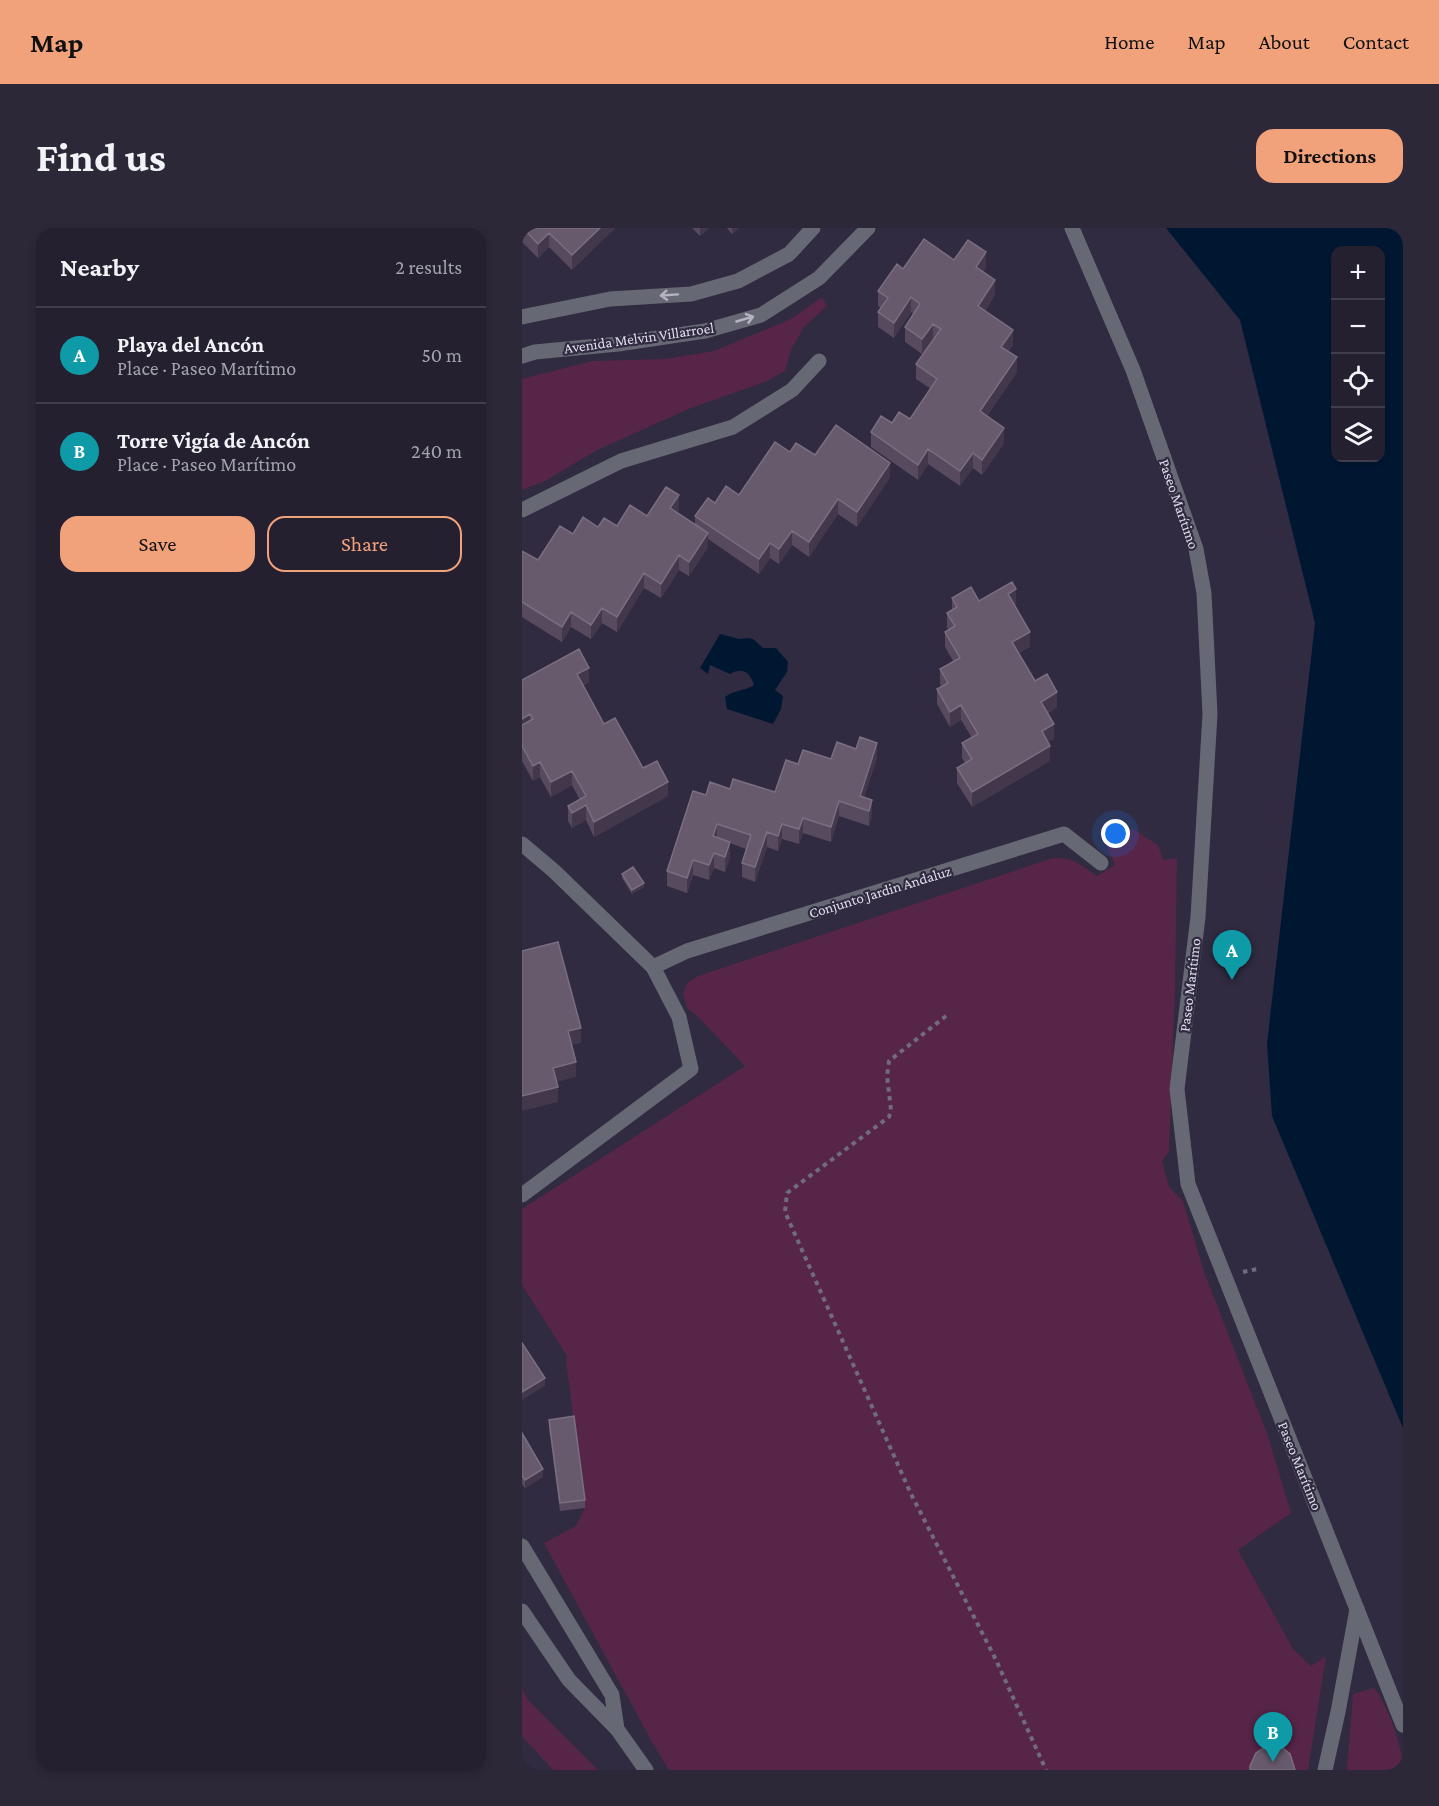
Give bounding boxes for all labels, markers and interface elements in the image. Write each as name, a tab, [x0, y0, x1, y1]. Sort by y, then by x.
text: Map	[30, 27, 83, 58]
text: Home	[1104, 30, 1154, 54]
text: Map	[1187, 30, 1226, 54]
text: About	[1259, 30, 1310, 54]
text: Contact	[1343, 30, 1409, 54]
button: Directions	[1256, 129, 1403, 183]
text: Find us	[36, 133, 166, 180]
map controls	[1331, 246, 1385, 462]
button: +	[1331, 246, 1385, 300]
text: Nearby	[60, 253, 139, 282]
text: 2 results	[395, 256, 462, 278]
one-way arrow	[660, 290, 680, 301]
button: −	[1331, 300, 1385, 354]
one-way arrow	[735, 313, 754, 324]
street label: Avenida Melvin Villarroel	[563, 320, 715, 356]
text: Playa del Ancón	[117, 332, 264, 357]
text: A	[74, 344, 85, 366]
text: 50 m	[421, 344, 462, 366]
button: locate	[1331, 354, 1385, 408]
text: Place · Paseo Marítimo	[117, 357, 296, 379]
button: layers	[1331, 408, 1385, 462]
text: Torre Vigía de Ancón	[117, 428, 310, 453]
text: B	[74, 440, 85, 462]
text: 240 m	[411, 440, 462, 462]
text: Place · Paseo Marítimo	[117, 453, 296, 475]
street label: Paseo Marítimo	[1156, 457, 1202, 551]
button: Save	[60, 516, 255, 572]
button: Share	[267, 516, 462, 572]
your location	[1101, 819, 1130, 848]
street label: Conjunto Jardin Andaluz	[807, 863, 953, 922]
pin: A	[1212, 930, 1252, 980]
street label: Paseo Marítimo	[1176, 937, 1204, 1033]
street label: Paseo Marítimo	[1275, 1419, 1325, 1513]
pin: B	[1254, 1712, 1293, 1762]

